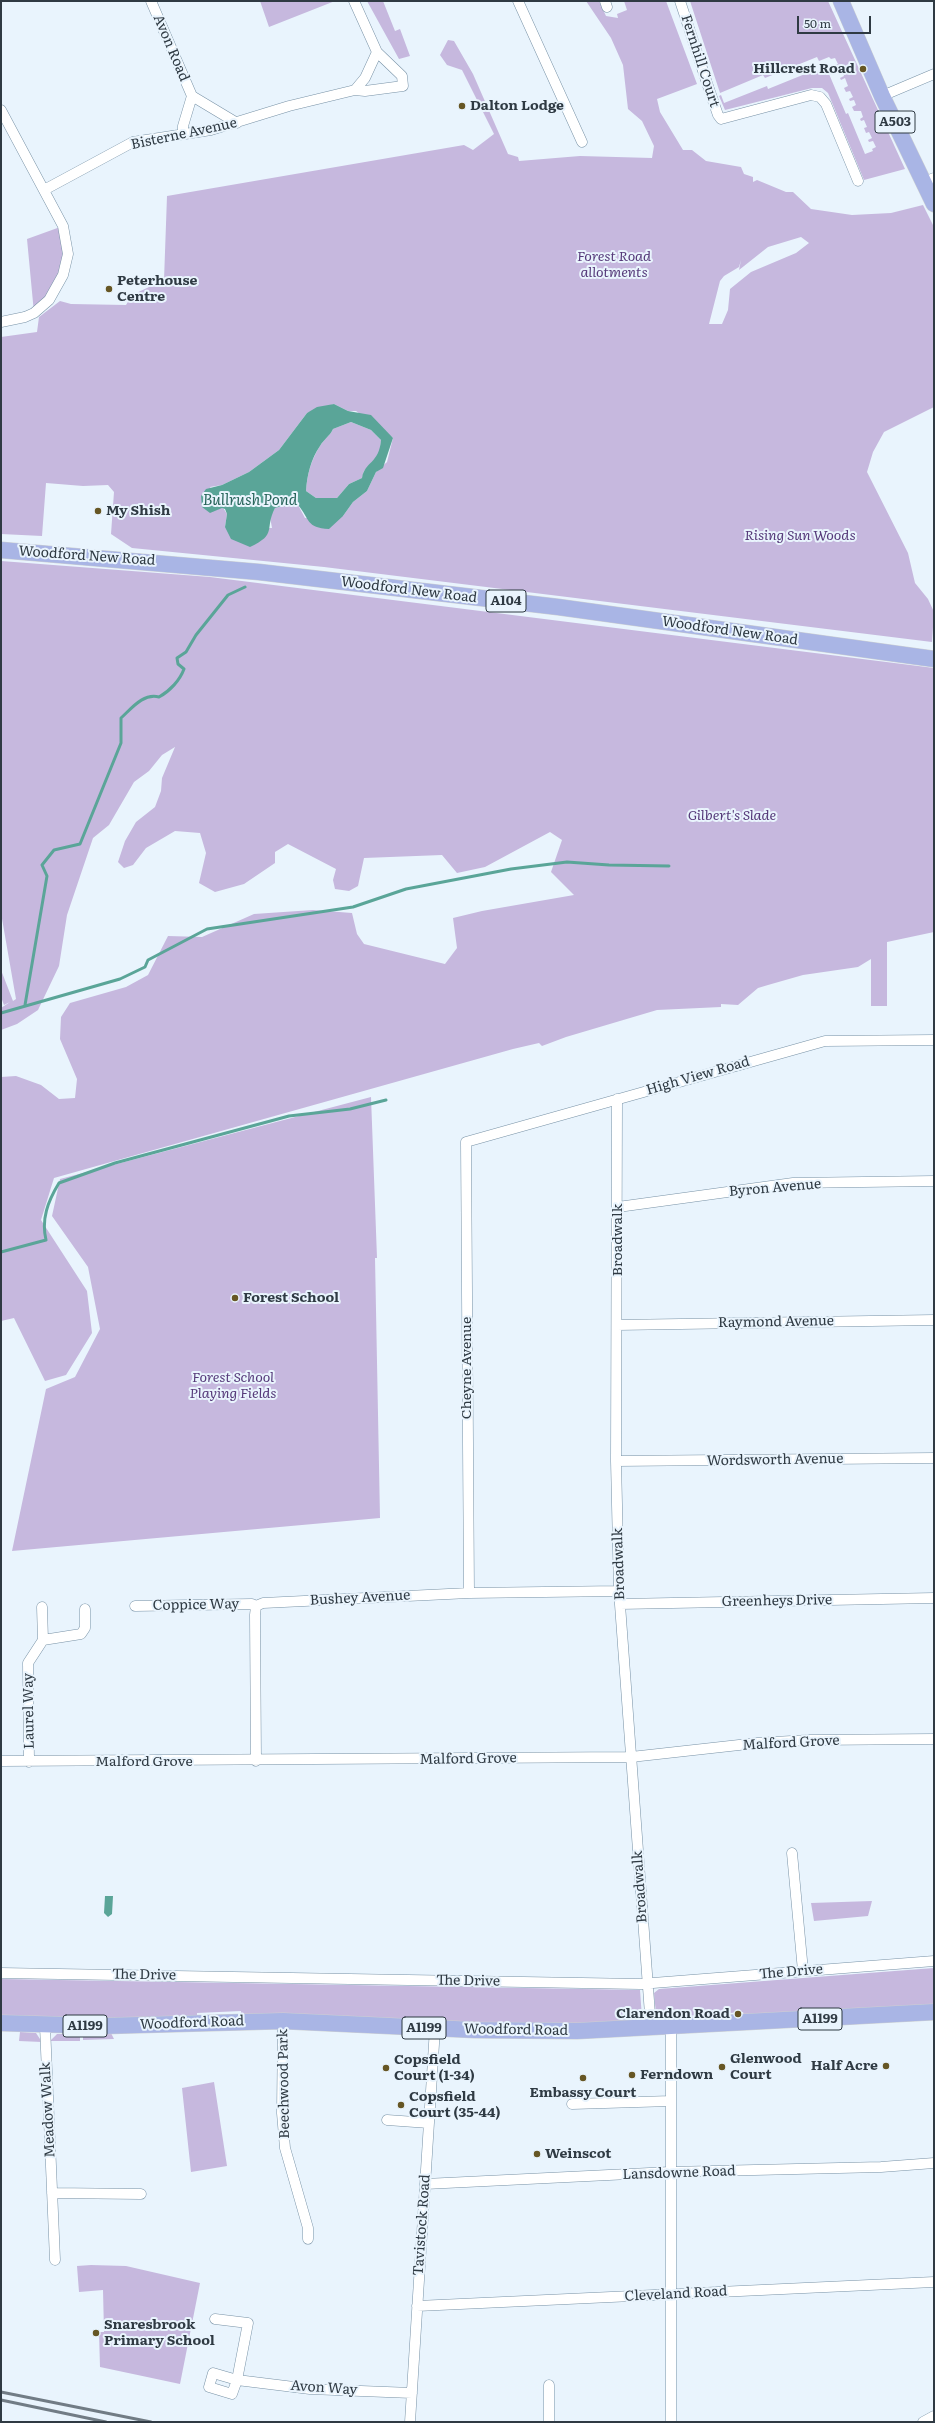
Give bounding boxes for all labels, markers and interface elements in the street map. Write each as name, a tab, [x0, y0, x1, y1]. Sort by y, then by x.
scale bar	[799, 8, 873, 34]
street label: Avon Road	[149, 12, 193, 84]
street label: Fernhill Court	[677, 13, 723, 109]
text: 50 m	[804, 14, 831, 32]
place label: Hillcrest Road	[753, 61, 855, 77]
marker: Hillcrest Road	[858, 64, 868, 74]
place label: Dalton Lodge	[470, 98, 564, 114]
marker: Dalton Lodge	[457, 101, 467, 111]
road number: A503	[875, 111, 915, 133]
street label: Bisterne Avenue	[130, 115, 238, 153]
park label: Forest Road allotments	[577, 249, 651, 282]
place label: Peterhouse Centre	[117, 273, 197, 306]
marker: Peterhouse Centre	[104, 284, 114, 294]
water label: Bullrush Pond	[203, 492, 297, 510]
place label: My Shish	[106, 503, 170, 519]
marker: My Shish	[93, 506, 103, 516]
park label: Rising Sun Woods	[744, 528, 856, 544]
street label: Woodford New Road	[18, 543, 156, 569]
street label: Woodford New Road	[340, 573, 478, 607]
road number: A104	[486, 590, 526, 612]
street label: Woodford New Road	[661, 613, 799, 649]
park label: Gilbert's Slade	[688, 808, 776, 824]
street label: High View Road	[644, 1053, 752, 1099]
street label: Byron Avenue	[728, 1176, 822, 1200]
street label: Broadwalk	[610, 1204, 626, 1276]
place label: Forest School	[243, 1290, 339, 1306]
marker: Forest School	[230, 1293, 240, 1303]
street label: Raymond Avenue	[718, 1313, 834, 1331]
street label: Cheyne Avenue	[459, 1317, 475, 1419]
park label: Forest School Playing Fields	[190, 1370, 276, 1402]
street label: Wordsworth Avenue	[706, 1450, 844, 1470]
street label: Broadwalk	[609, 1528, 629, 1600]
street label: Bushey Avenue	[309, 1587, 411, 1609]
street label: Greenheys Drive	[722, 1592, 832, 1610]
street label: Coppice Way	[153, 1596, 239, 1614]
street label: Laurel Way	[20, 1673, 38, 1749]
street label: Malford Grove	[742, 1732, 840, 1754]
street label: Malford Grove	[419, 1750, 517, 1768]
street label: Malford Grove	[95, 1754, 193, 1770]
street label: Broadwalk	[629, 1850, 651, 1924]
street label: The Drive	[758, 1961, 824, 1983]
street label: The Drive	[112, 1966, 176, 1984]
street label: The Drive	[436, 1972, 500, 1990]
place label: Clarendon Road	[616, 2006, 730, 2022]
road number: A1199	[798, 2008, 842, 2030]
marker: Clarendon Road	[733, 2009, 743, 2019]
street label: Woodford Road	[140, 2013, 244, 2033]
road number: A1199	[63, 2015, 107, 2037]
road number: A1199	[402, 2017, 446, 2039]
street label: Woodford Road	[464, 2021, 568, 2039]
street label: Beechwood Park	[275, 2029, 293, 2139]
place label: Glenwood Court	[730, 2051, 802, 2084]
place label: Copsfield Court (1-34)	[394, 2052, 475, 2084]
place label: Half Acre	[811, 2058, 878, 2074]
marker: Half Acre	[881, 2061, 891, 2071]
street label: Meadow Walk	[37, 2062, 59, 2158]
marker: Glenwood Court	[717, 2062, 727, 2072]
marker: Copsfield Court (1-34)	[381, 2063, 391, 2073]
place label: Ferndown	[640, 2067, 713, 2083]
marker: Ferndown	[627, 2070, 637, 2080]
marker: Embassy Court	[578, 2073, 588, 2083]
place label: Embassy Court	[530, 2085, 636, 2101]
place label: Copsfield Court (35-44)	[409, 2089, 500, 2122]
marker: Copsfield Court (35-44)	[396, 2100, 406, 2110]
place label: Weinscot	[545, 2146, 611, 2162]
marker: Weinscot	[532, 2149, 542, 2159]
street label: Lansdowne Road	[622, 2163, 736, 2183]
street label: Tavistock Road	[410, 2174, 434, 2276]
street label: Cleveland Road	[624, 2283, 728, 2305]
place label: Snaresbrook Primary School	[104, 2317, 215, 2350]
marker: Snaresbrook Primary School	[91, 2328, 101, 2338]
street label: Avon Way	[290, 2377, 358, 2399]

